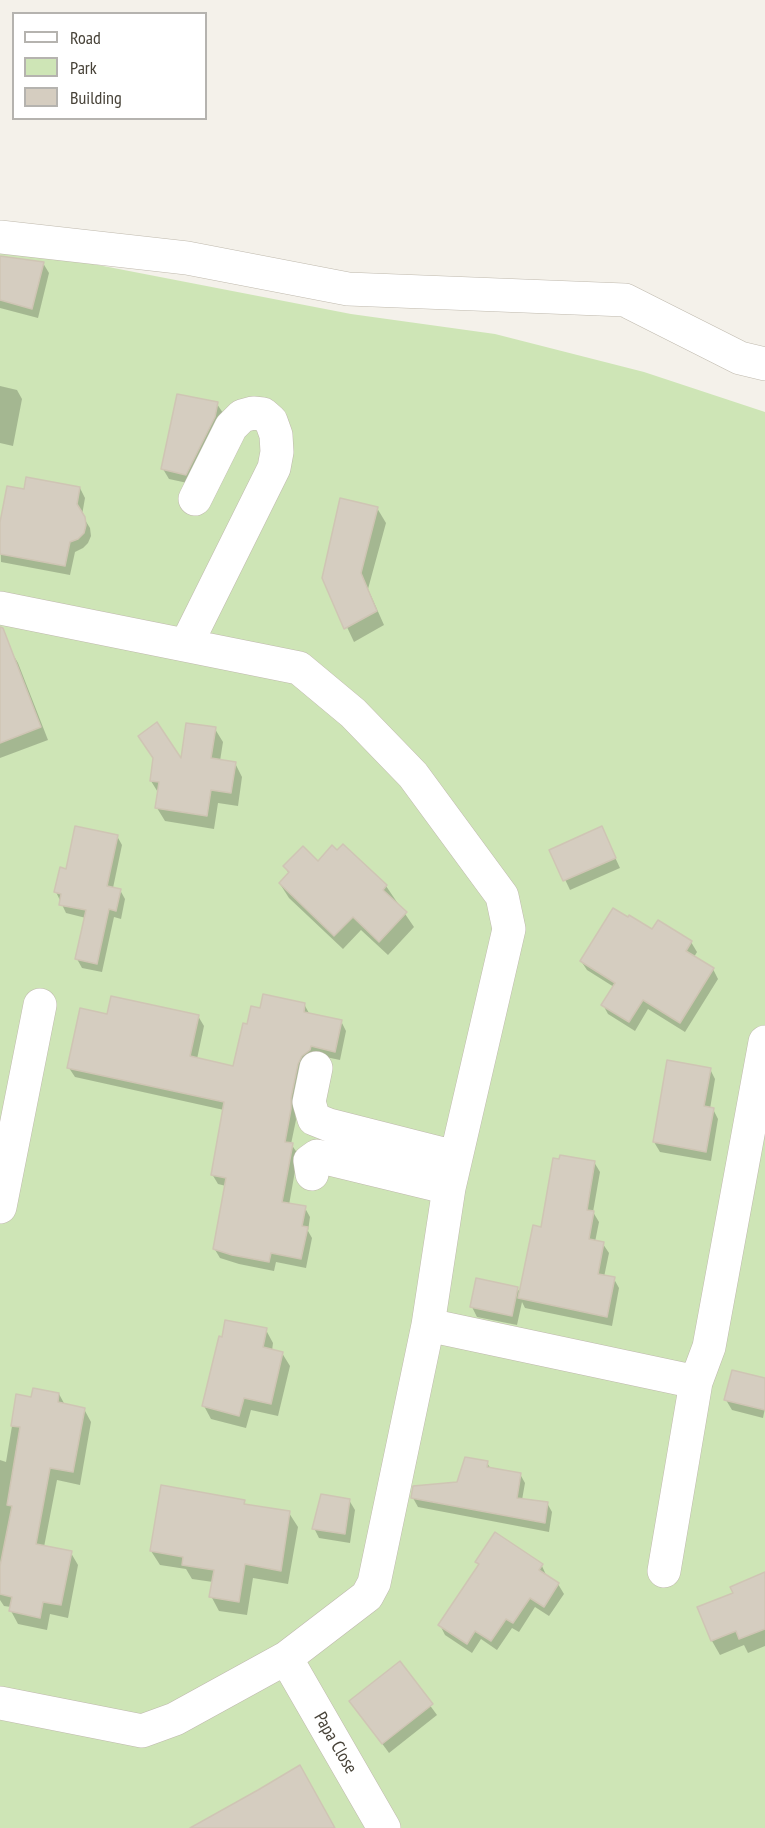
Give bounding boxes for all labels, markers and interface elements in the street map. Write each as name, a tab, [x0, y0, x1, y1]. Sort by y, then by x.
legend	[12, 12, 207, 120]
text: Road	[70, 26, 101, 49]
text: Park	[70, 56, 97, 79]
text: Building	[70, 86, 122, 109]
street label: Papa Close	[309, 1708, 361, 1778]

